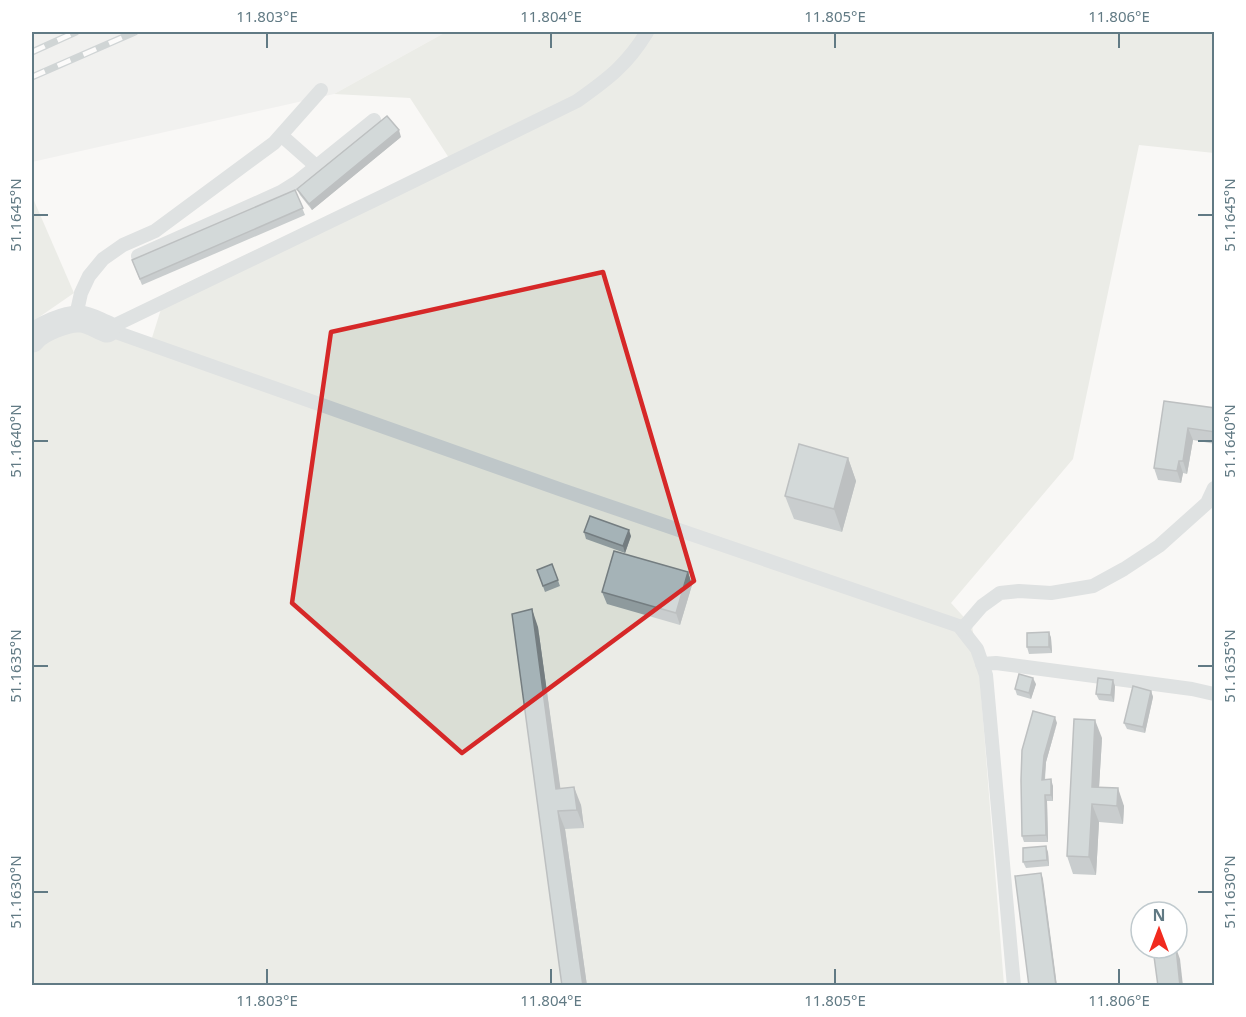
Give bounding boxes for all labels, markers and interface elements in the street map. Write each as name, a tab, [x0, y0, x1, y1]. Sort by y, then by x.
text: 11.803°E	[236, 6, 298, 26]
text: 11.804°E	[520, 6, 582, 26]
text: 11.805°E	[804, 6, 866, 26]
text: 11.806°E	[1088, 6, 1150, 26]
text: 51.1645°N	[5, 178, 25, 252]
text: 51.1645°N	[1219, 178, 1239, 252]
text: 51.1640°N	[5, 404, 25, 478]
text: 51.1640°N	[1219, 404, 1239, 478]
text: 51.1635°N	[5, 629, 25, 703]
text: 51.1635°N	[1219, 629, 1239, 703]
text: 51.1630°N	[5, 855, 25, 929]
text: 51.1630°N	[1219, 855, 1239, 929]
north arrow	[1129, 900, 1189, 960]
text: N	[1152, 904, 1166, 926]
text: 11.803°E	[236, 990, 298, 1010]
text: 11.804°E	[520, 990, 582, 1010]
text: 11.805°E	[804, 990, 866, 1010]
text: 11.806°E	[1088, 990, 1150, 1010]

